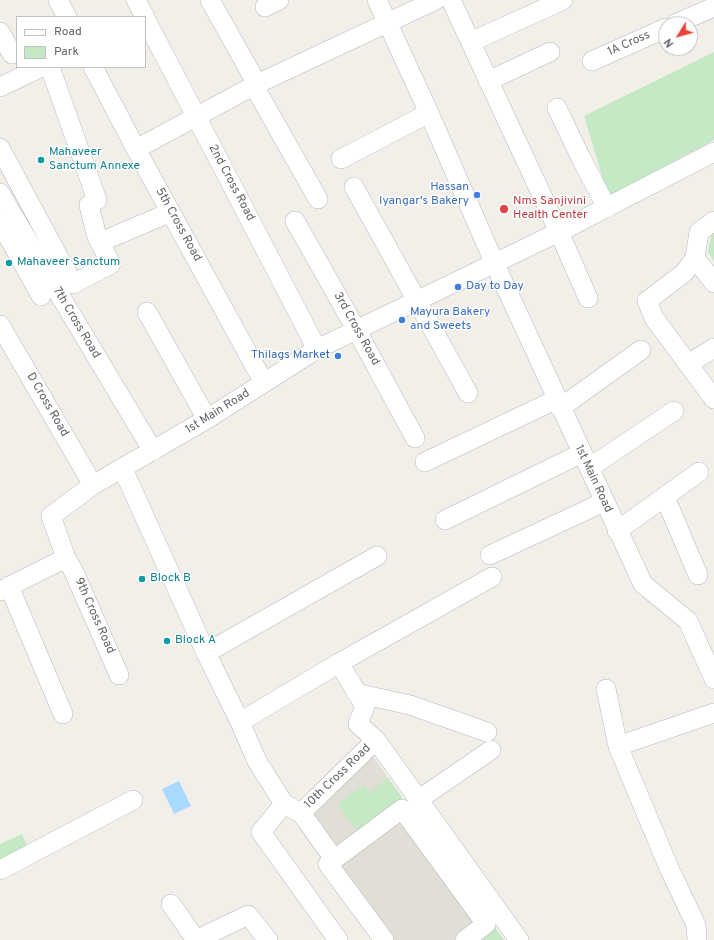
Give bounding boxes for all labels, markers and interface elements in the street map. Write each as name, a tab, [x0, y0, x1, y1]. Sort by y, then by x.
legend	[16, 16, 146, 68]
north arrow	[658, 16, 698, 56]
text: Road	[54, 24, 82, 40]
street label: 1A Cross	[605, 28, 653, 60]
text: N	[661, 35, 677, 50]
text: Park	[54, 44, 79, 60]
street label: 2nd Cross Road	[205, 142, 257, 224]
place label: Mahaveer Sanctum Annexe	[49, 146, 140, 174]
marker: Mahaveer Sanctum Annexe	[36, 155, 46, 165]
place label: Hassan Iyangar's Bakery	[379, 181, 469, 209]
street label: 5th Cross Road	[152, 186, 204, 264]
marker: Hassan Iyangar's Bakery	[472, 190, 482, 200]
place label: Nms Sanjivini Health Center	[513, 195, 588, 223]
marker: Nms Sanjivini Health Center	[498, 203, 510, 215]
place label: Mahaveer Sanctum	[17, 256, 120, 270]
marker: Mahaveer Sanctum	[4, 258, 14, 268]
place label: Day to Day	[466, 280, 524, 294]
marker: Day to Day	[453, 282, 463, 292]
street label: 7th Cross Road	[49, 285, 103, 361]
street label: 3rd Cross Road	[330, 290, 382, 368]
place label: Mayura Bakery and Sweets	[410, 306, 490, 334]
marker: Mayura Bakery and Sweets	[397, 315, 407, 325]
place label: Thilags Market	[251, 349, 330, 363]
marker: Thilags Market	[333, 351, 343, 361]
street label: D Cross Road	[23, 370, 71, 440]
street label: 1st Main Road	[183, 387, 253, 437]
street label: 1st Main Road	[571, 443, 615, 515]
place label: Block B	[150, 572, 191, 586]
marker: Block B	[137, 574, 147, 584]
street label: 9th Cross Road	[71, 576, 117, 656]
place label: Block A	[175, 634, 216, 648]
marker: Block A	[162, 636, 172, 646]
street label: 10th Cross Road	[302, 742, 374, 812]

